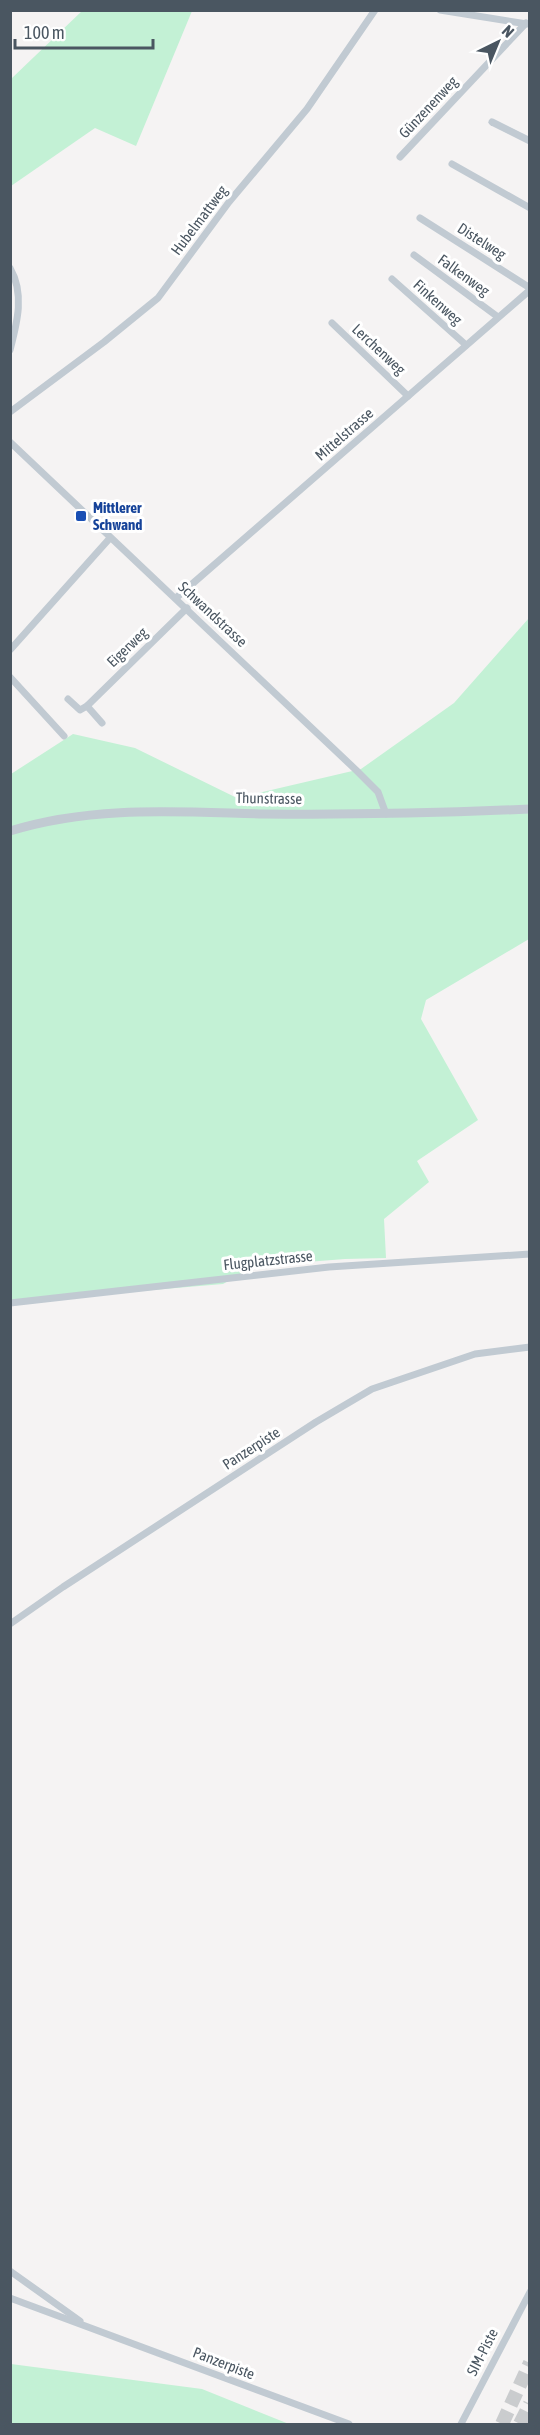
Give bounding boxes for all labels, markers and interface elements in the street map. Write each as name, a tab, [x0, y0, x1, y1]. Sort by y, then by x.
scale bar	[15, 12, 153, 50]
north arrow	[468, 12, 528, 72]
text: N	[499, 21, 518, 41]
text: 100 m	[24, 22, 65, 43]
street label: Günzenenweg	[395, 72, 461, 141]
street label: Hubelmattweg	[167, 182, 231, 258]
street label: Distelweg	[455, 219, 510, 263]
street label: Falkenweg	[435, 251, 493, 300]
street label: Finkenweg	[410, 276, 466, 328]
street label: Lerchenweg	[349, 320, 409, 378]
street label: Mittelstrasse	[312, 404, 376, 464]
place label: Mittlerer Schwand	[93, 499, 142, 533]
marker: Mittlerer Schwand	[74, 509, 88, 523]
street label: Schwandstrasse	[175, 578, 251, 650]
street label: Eigerweg	[103, 623, 151, 670]
street label: Thunstrasse	[236, 789, 302, 807]
street label: Flugplatzstrasse	[223, 1247, 314, 1273]
street label: Panzerpiste	[219, 1423, 283, 1473]
street label: SIM-Piste	[463, 2325, 501, 2378]
street label: Panzerpiste	[191, 2343, 257, 2383]

